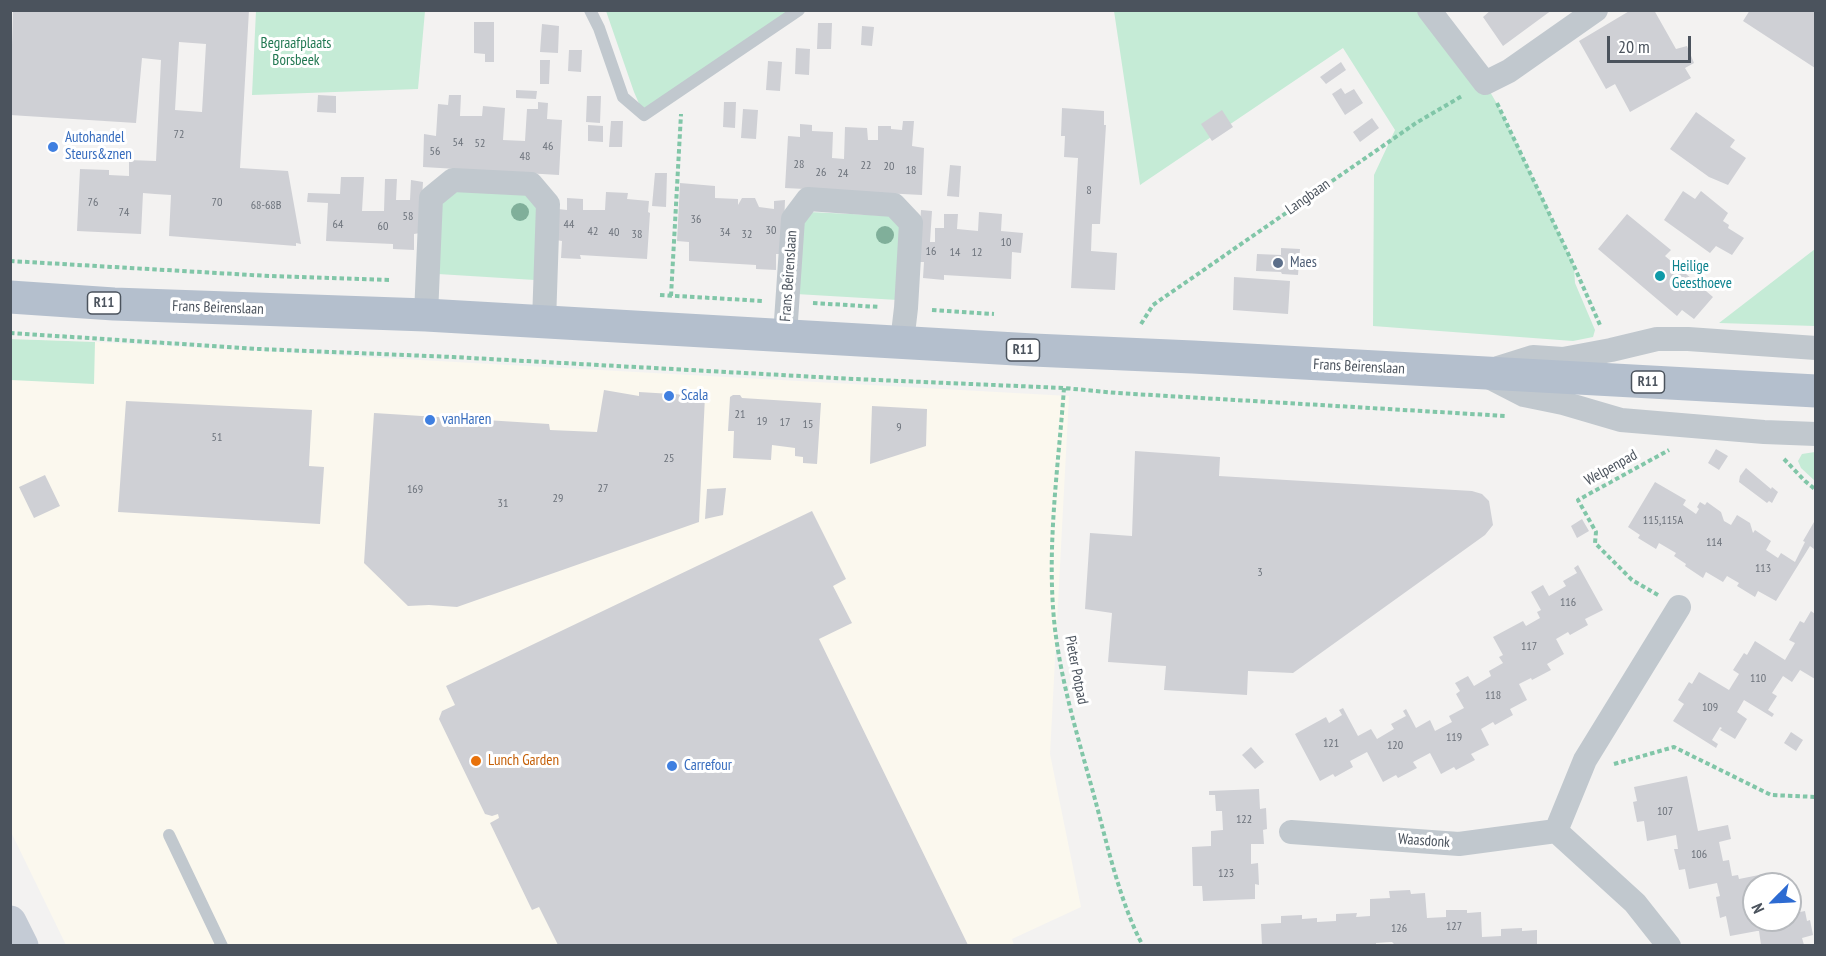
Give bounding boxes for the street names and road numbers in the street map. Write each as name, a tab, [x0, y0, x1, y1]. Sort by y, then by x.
street label: Langbaan	[1282, 175, 1334, 219]
street label: Frans Beirenslaan	[777, 230, 801, 322]
road number: R11	[88, 292, 120, 314]
street label: Frans Beirenslaan	[172, 297, 264, 319]
road number: R11	[1006, 339, 1040, 361]
street label: Frans Beirenslaan	[1313, 356, 1405, 378]
road number: R11	[1632, 371, 1664, 393]
street label: Welpenpad	[1581, 446, 1641, 490]
street label: Pieter Potpad	[1061, 634, 1091, 706]
street label: Waasdonk	[1397, 830, 1451, 852]

